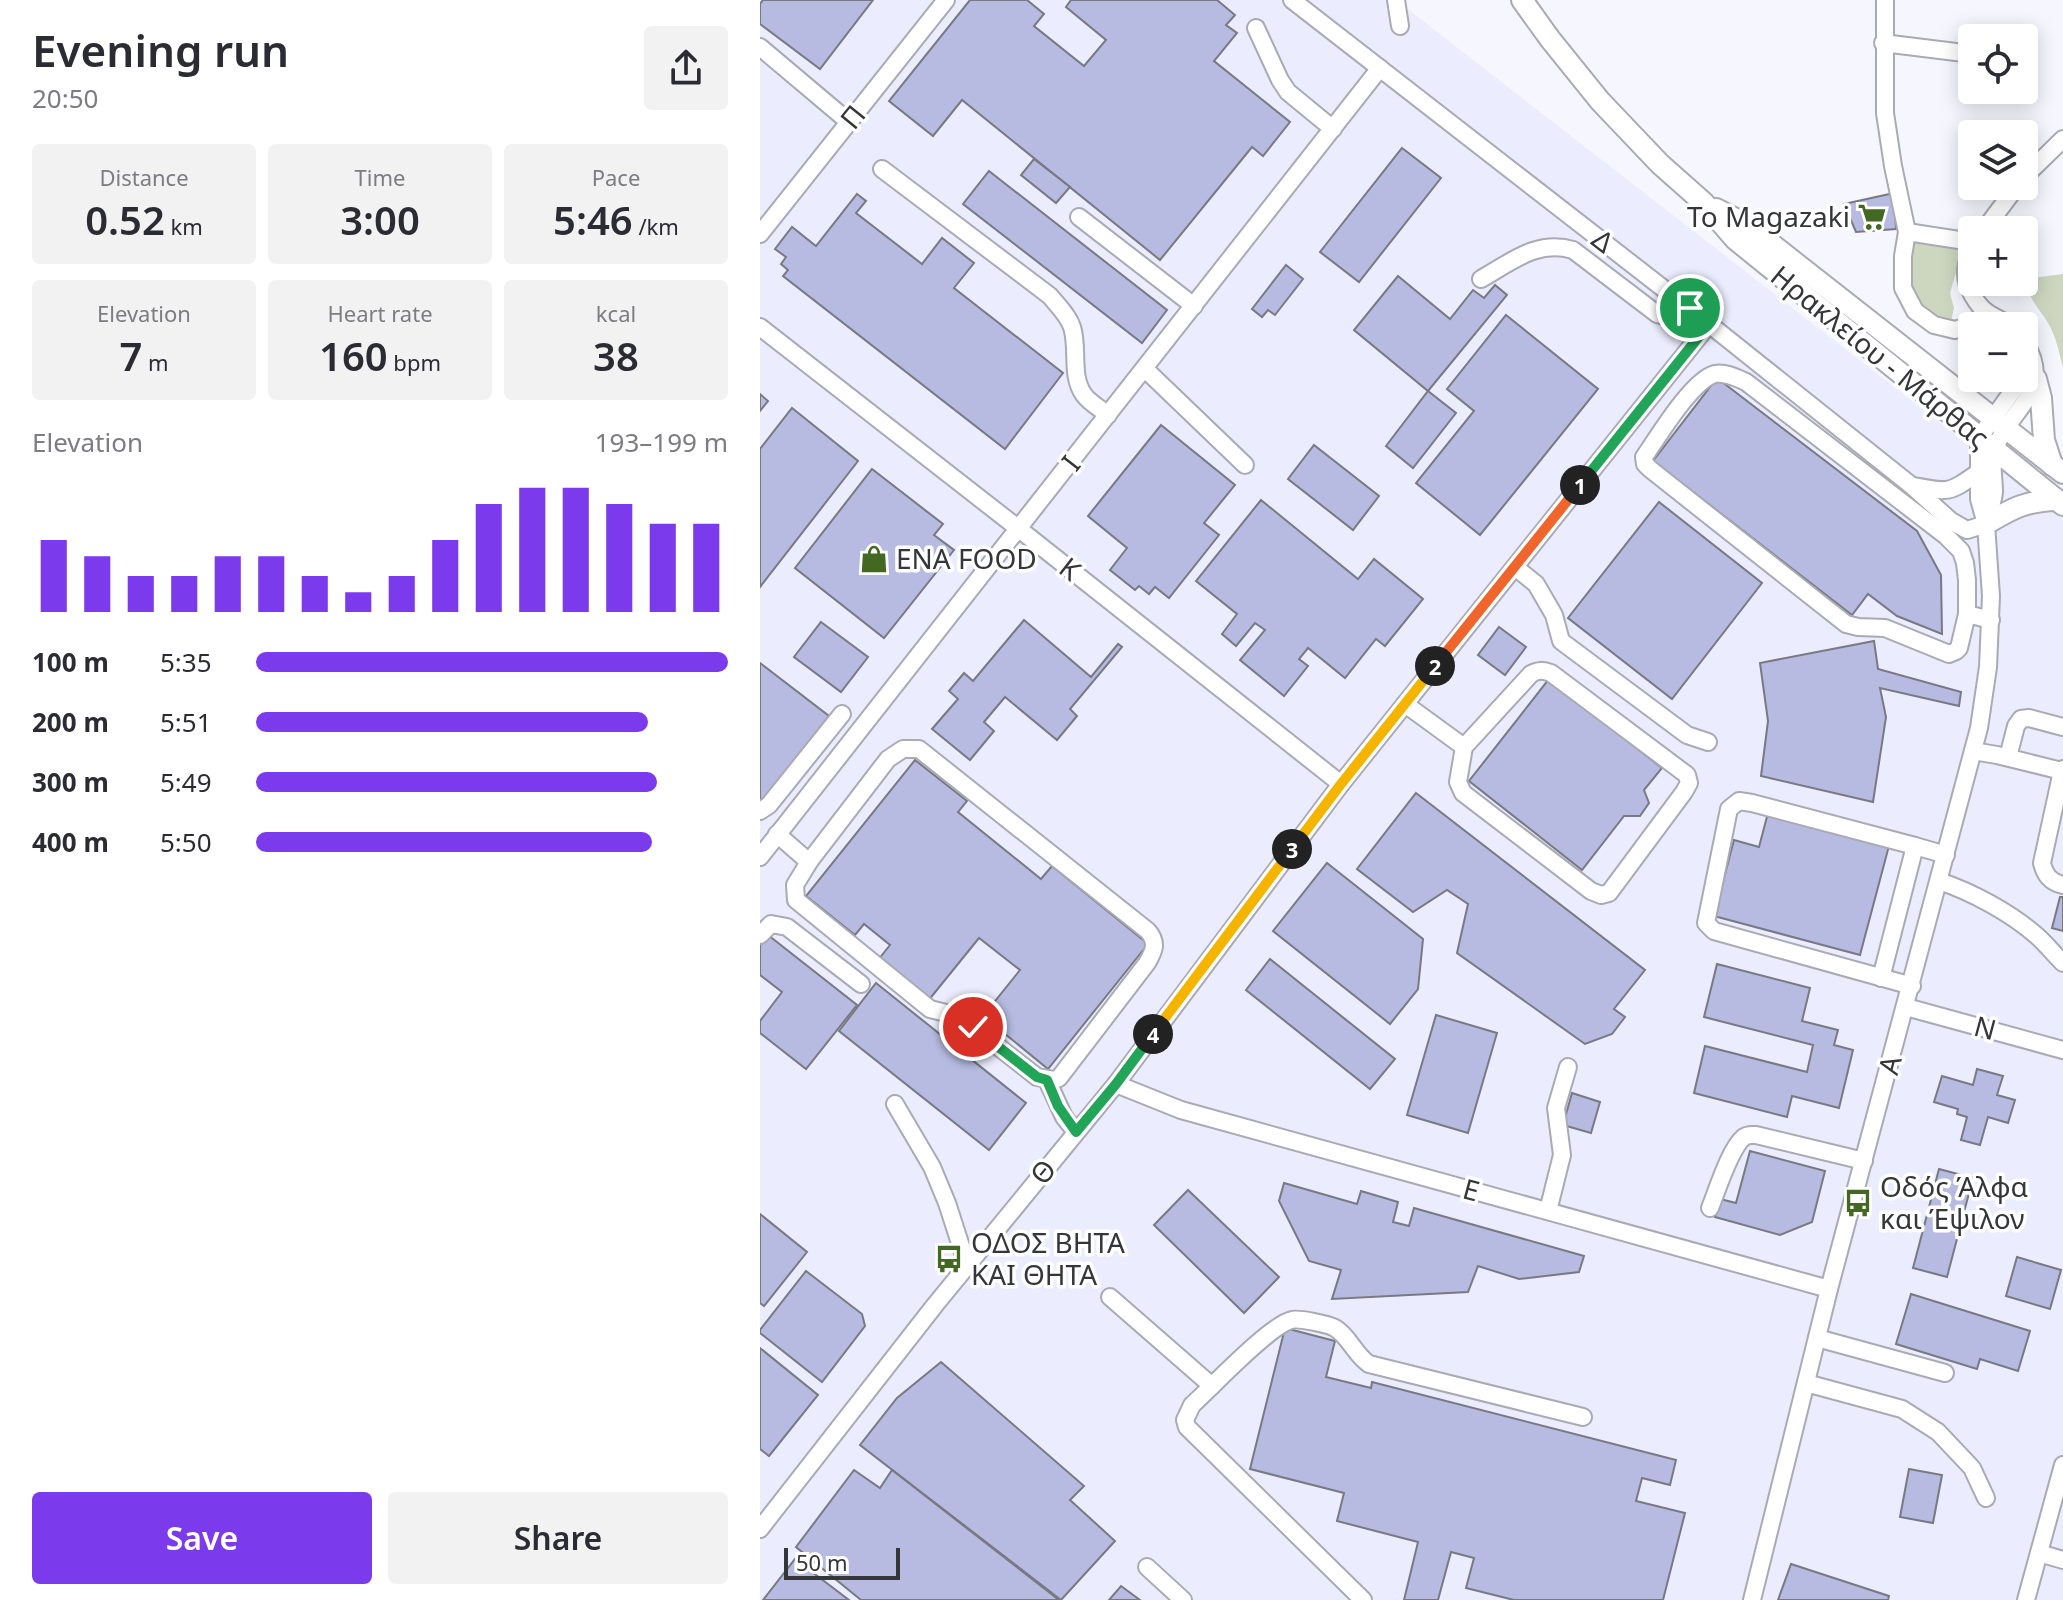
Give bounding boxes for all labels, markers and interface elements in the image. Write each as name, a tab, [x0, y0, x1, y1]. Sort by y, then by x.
text: Evening run	[32, 20, 289, 80]
map controls	[1958, 24, 2038, 392]
button: locate	[1958, 24, 2038, 104]
button: share	[644, 26, 728, 110]
text: 20:50	[32, 80, 98, 116]
street label: Π	[831, 96, 873, 136]
button: layers	[1958, 120, 2038, 200]
text: Distance	[99, 162, 189, 192]
text: Time	[355, 162, 405, 192]
text: Pace	[592, 162, 640, 192]
text: 0.52	[85, 192, 165, 247]
text: 3:00	[340, 192, 420, 247]
text: 5:46	[553, 192, 633, 247]
place label: To Magazaki	[1687, 197, 1850, 235]
supermarket icon: To Magazaki	[1857, 202, 1887, 232]
text: km	[165, 211, 203, 241]
text: /km	[633, 211, 679, 241]
button: +	[1958, 216, 2038, 296]
street label: Δ	[1585, 220, 1622, 261]
street label: Ηρακλείου - Μάρθας	[1763, 256, 1998, 456]
pin	[1656, 274, 1724, 342]
icon: arrive	[1668, 286, 1712, 330]
text: Elevation	[97, 298, 191, 328]
text: Heart rate	[327, 298, 433, 328]
text: kcal	[596, 298, 636, 328]
button: −	[1958, 312, 2038, 392]
text: 7	[119, 328, 142, 383]
text: 160	[319, 328, 388, 383]
text: 38	[593, 328, 639, 383]
text: m	[142, 347, 169, 377]
text: bpm	[388, 347, 441, 377]
text: Elevation	[32, 424, 143, 460]
text: 193–199 m	[595, 424, 728, 460]
street label: Ι	[1052, 447, 1088, 478]
pin: 1	[1560, 465, 1600, 505]
text: 1	[1574, 470, 1586, 500]
place label: ENA FOOD	[896, 539, 1037, 577]
shop icon: ENA FOOD	[859, 544, 889, 574]
street label: Κ	[1052, 548, 1090, 589]
text: 100 m	[32, 644, 109, 680]
text: 5:35	[160, 644, 212, 680]
pin: 2	[1415, 646, 1455, 686]
text: 2	[1429, 651, 1441, 681]
text: 200 m	[32, 704, 109, 740]
text: 5:51	[160, 704, 212, 740]
text: 300 m	[32, 764, 109, 800]
text: 5:49	[160, 764, 212, 800]
text: 400 m	[32, 824, 109, 860]
text: 5:50	[160, 824, 212, 860]
pin: 3	[1272, 829, 1312, 869]
text: 3	[1286, 834, 1298, 864]
pin	[939, 993, 1007, 1061]
icon: check	[951, 1005, 995, 1049]
street label: Ν	[1970, 1006, 2000, 1048]
pin: 4	[1133, 1014, 1173, 1054]
text: 4	[1147, 1019, 1159, 1049]
street label: Α	[1868, 1051, 1910, 1078]
street label: Θ	[1021, 1151, 1064, 1192]
place label: Οδός Άλφα και Έψιλον	[1880, 1167, 2028, 1237]
street label: Ε	[1459, 1169, 1484, 1209]
bus stop icon: Οδός Άλφα και Έψιλον	[1843, 1188, 1873, 1218]
place label: ΟΔΟΣ ΒΗΤΑ ΚΑΙ ΘΗΤΑ	[971, 1223, 1125, 1293]
bus stop icon: ΟΔΟΣ ΒΗΤΑ ΚΑΙ ΘΗΤΑ	[934, 1244, 964, 1274]
button: Save	[32, 1492, 372, 1584]
button: Share	[388, 1492, 728, 1584]
scale bar	[784, 1544, 900, 1580]
text: 50 m	[796, 1547, 847, 1577]

